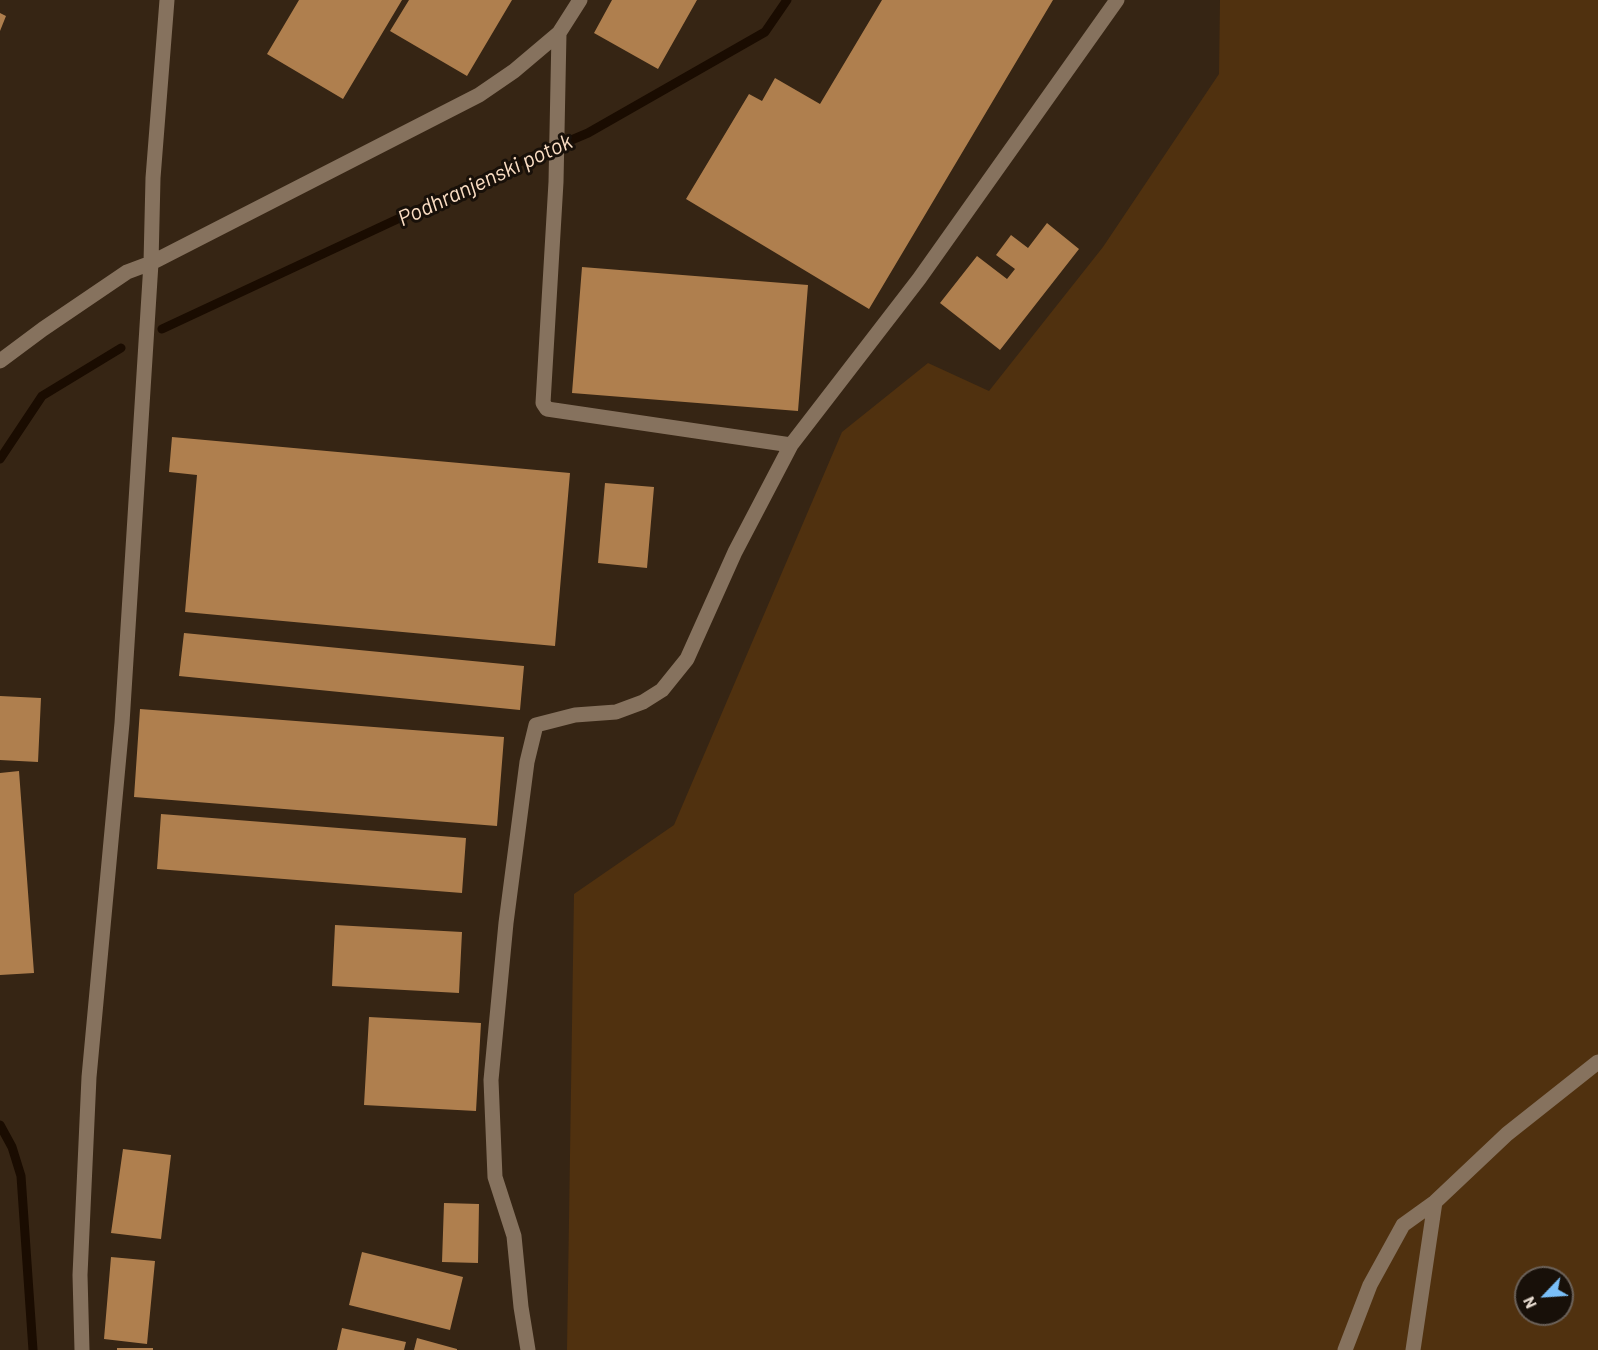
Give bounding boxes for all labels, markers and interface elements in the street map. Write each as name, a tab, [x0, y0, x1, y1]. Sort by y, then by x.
water label: Podhranjenski potok	[394, 128, 576, 232]
north arrow	[1514, 1266, 1574, 1326]
text: N	[1518, 1294, 1540, 1312]

